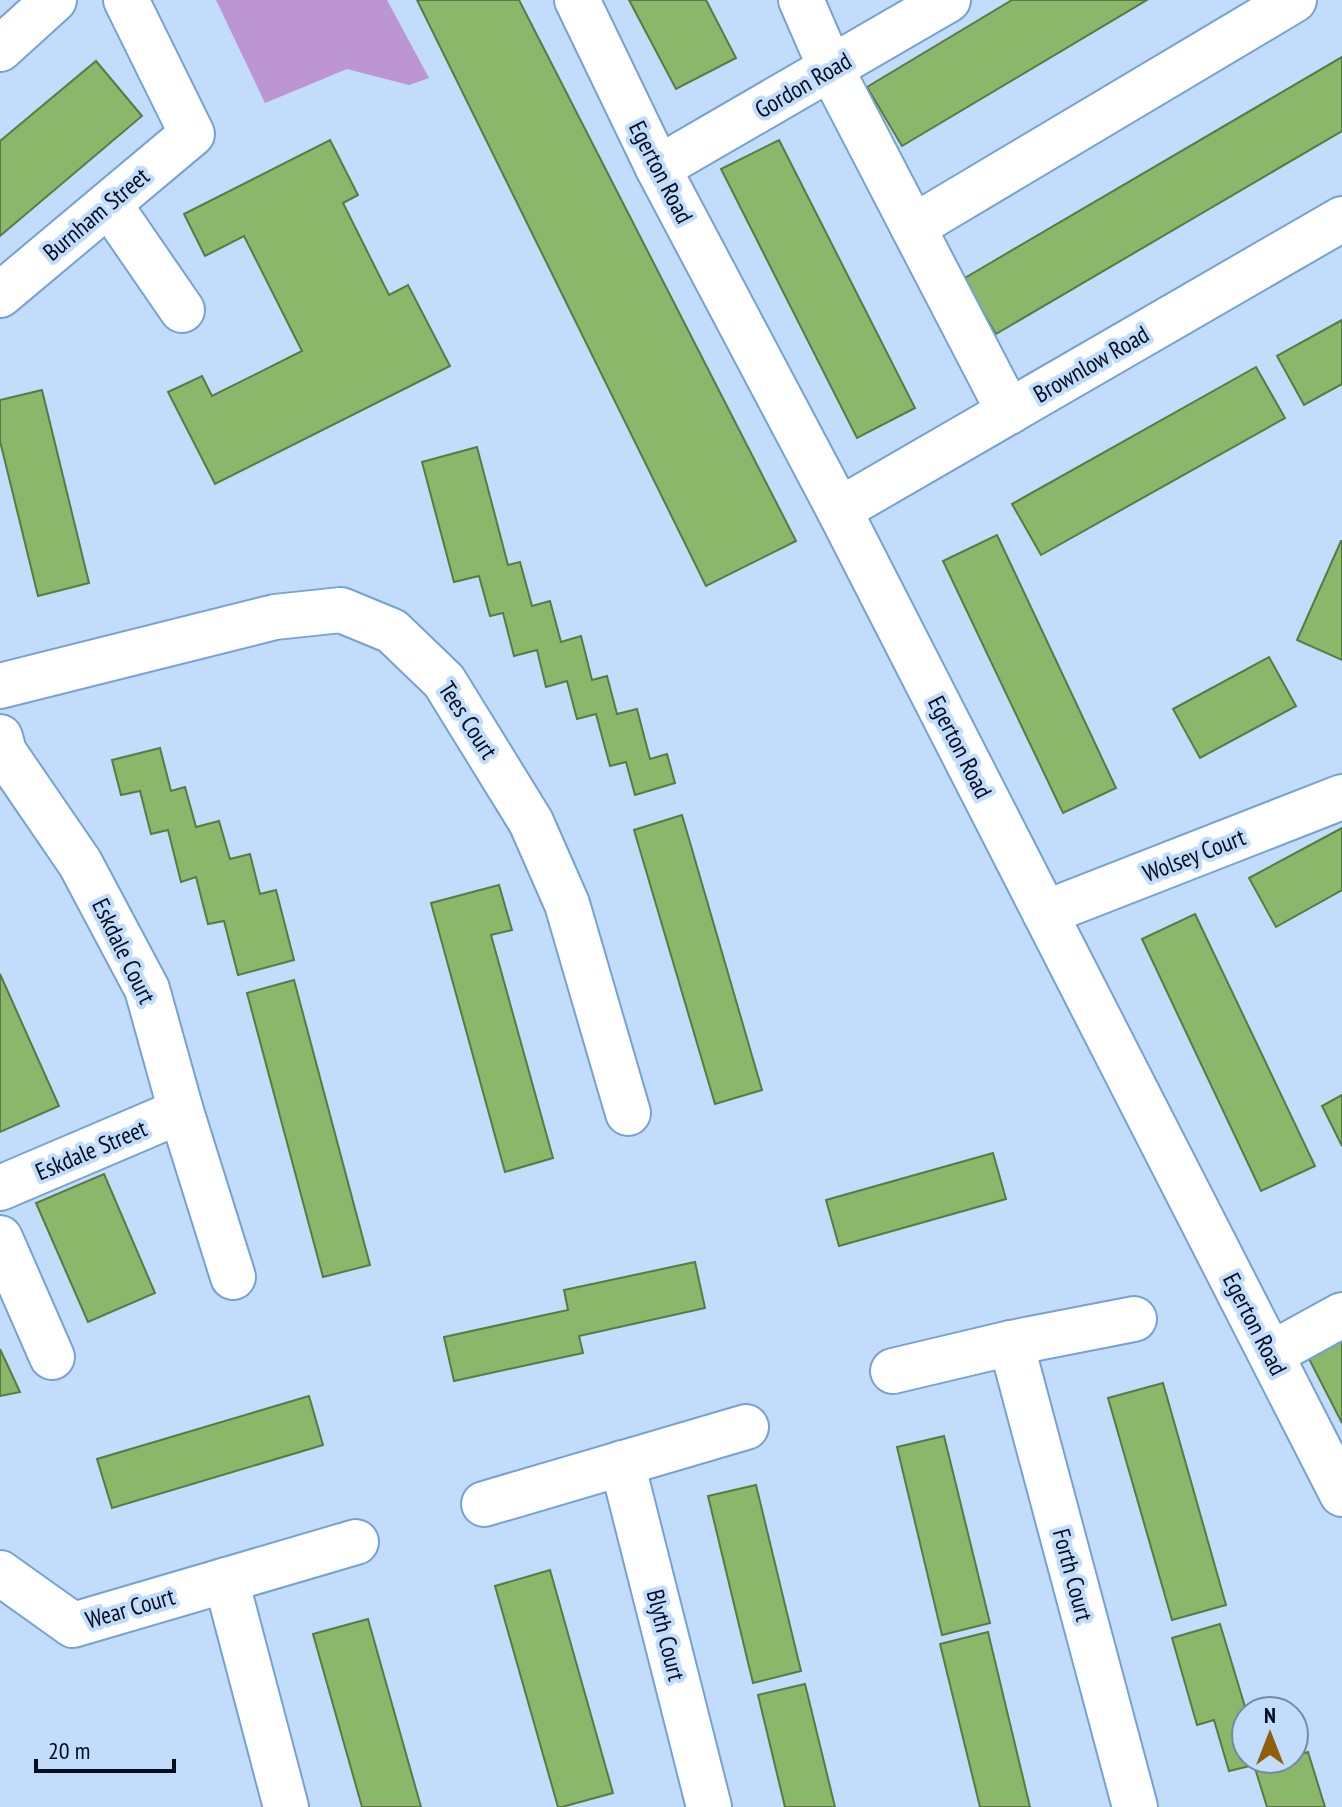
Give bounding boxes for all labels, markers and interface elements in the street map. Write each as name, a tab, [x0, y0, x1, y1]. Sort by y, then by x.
street label: Gordon Road	[749, 45, 857, 125]
street label: Egerton Road	[622, 115, 700, 229]
street label: Burnham Street	[36, 160, 156, 267]
street label: Brownlow Road	[1028, 319, 1154, 409]
street label: Tees Court	[432, 676, 505, 765]
street label: Egerton Road	[921, 690, 999, 804]
street label: Wolsey Court	[1138, 821, 1250, 889]
street label: Eskdale Court	[85, 893, 163, 1009]
street label: Eskdale Street	[31, 1113, 152, 1187]
street label: Egerton Road	[1216, 1267, 1294, 1381]
street label: Forth Court	[1046, 1525, 1100, 1625]
street label: Wear Court	[82, 1580, 179, 1635]
street label: Blyth Court	[640, 1586, 692, 1684]
north arrow	[1230, 1695, 1310, 1775]
text: N	[1264, 1701, 1276, 1729]
scale bar	[36, 1723, 174, 1773]
text: 20 m	[48, 1735, 90, 1766]

